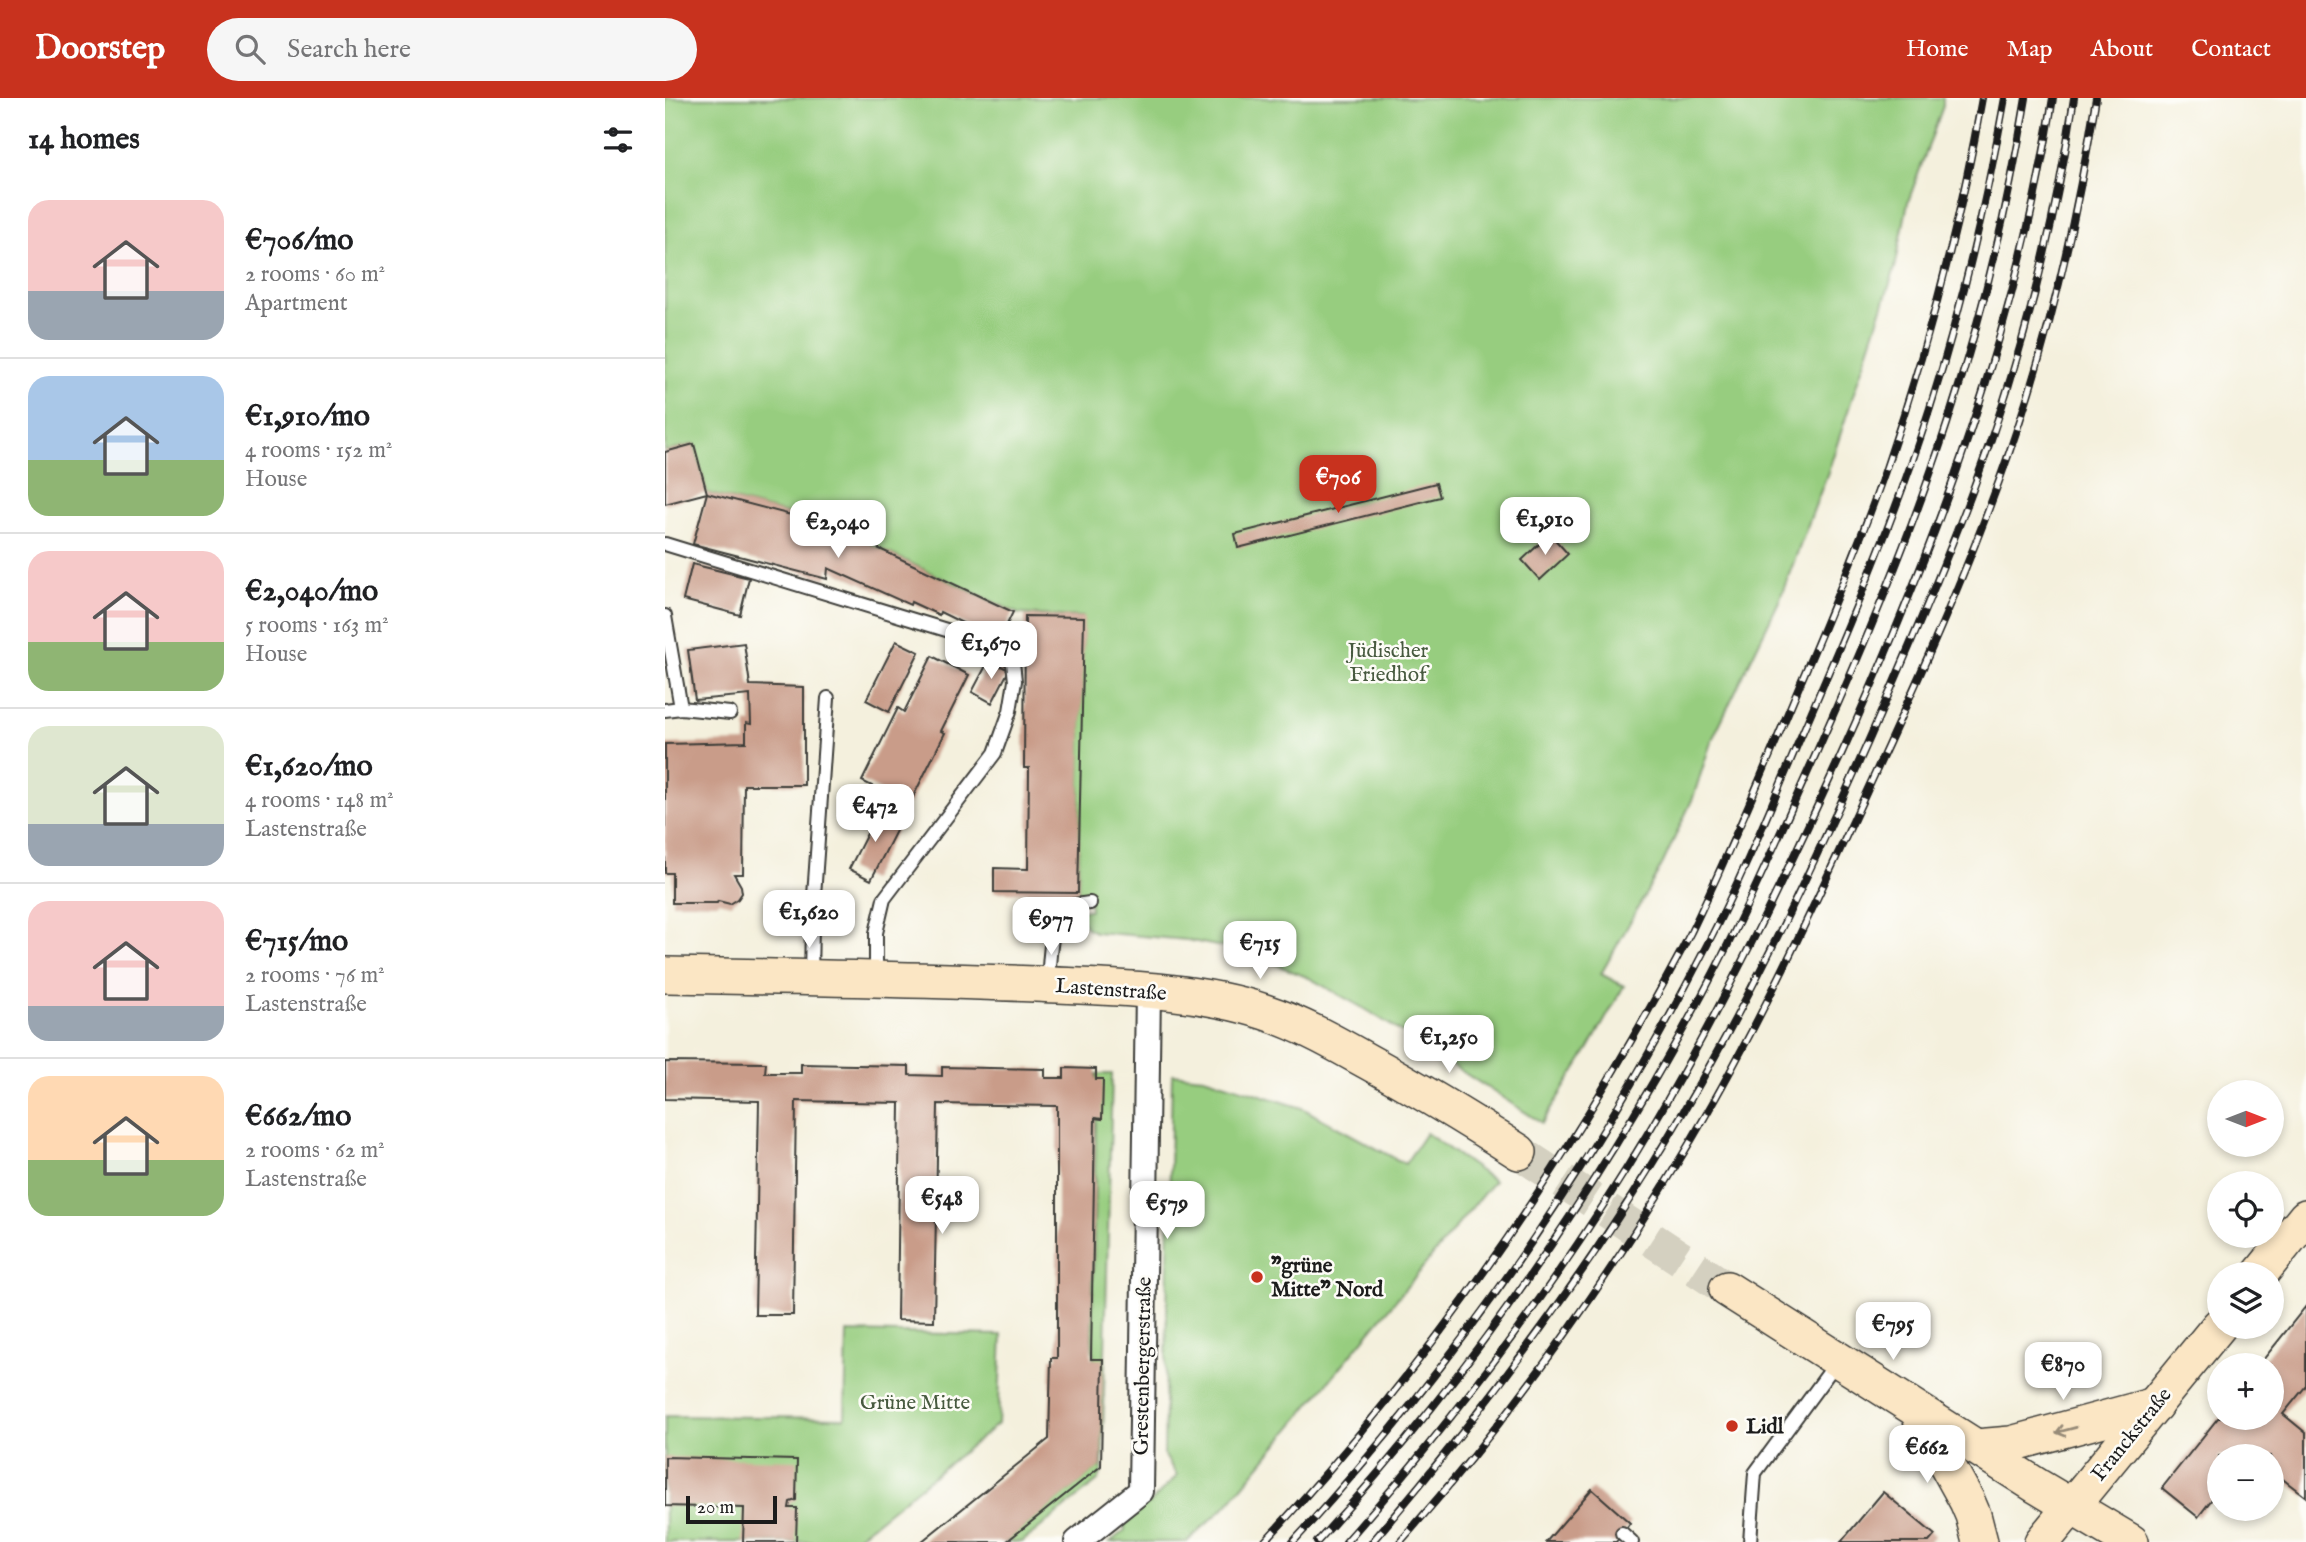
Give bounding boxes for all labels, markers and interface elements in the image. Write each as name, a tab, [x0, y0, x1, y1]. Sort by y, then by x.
search box	[207, 18, 697, 81]
text: Doorstep	[35, 28, 165, 70]
icon: search	[231, 30, 269, 68]
text: Search here	[287, 33, 411, 66]
text: Home	[1906, 34, 1969, 65]
text: Map	[2007, 34, 2053, 65]
text: About	[2091, 34, 2153, 65]
text: Contact	[2191, 34, 2271, 65]
text: 14 homes	[28, 121, 140, 159]
icon: filters	[599, 121, 637, 159]
text: €706/mo	[245, 222, 353, 260]
icon: home	[84, 228, 168, 312]
text: 2 rooms · 60 m²	[245, 260, 385, 289]
text: Apartment	[245, 289, 348, 318]
text: €1,910/mo	[245, 398, 370, 436]
icon: home	[84, 404, 168, 488]
text: 4 rooms · 152 m²	[245, 436, 392, 465]
pin: €706	[1297, 456, 1379, 515]
text: €706	[1315, 463, 1361, 492]
text: House	[245, 465, 307, 494]
pin: €1,910	[1488, 498, 1602, 557]
pin: €2,040	[781, 500, 895, 560]
text: €1,910	[1516, 505, 1574, 534]
text: €2,040	[806, 508, 870, 537]
text: €2,040/mo	[245, 573, 378, 611]
icon: home	[84, 579, 168, 663]
text: 5 rooms · 163 m²	[245, 611, 389, 640]
pin: €1,670	[934, 622, 1048, 681]
text: €1,670	[961, 629, 1021, 658]
park label: Jüdischer Friedhof	[1346, 638, 1430, 689]
text: House	[245, 640, 307, 669]
text: €1,620/mo	[245, 748, 373, 786]
icon: home	[84, 754, 168, 838]
pin: €472	[834, 784, 916, 844]
text: 4 rooms · 148 m²	[245, 786, 394, 815]
text: €472	[852, 792, 898, 821]
text: Lastenstraße	[245, 815, 367, 844]
pin: €1,620	[752, 890, 866, 950]
text: €1,620	[779, 898, 839, 927]
pin: €977	[1010, 898, 1092, 957]
text: €977	[1028, 905, 1074, 934]
pin: €715	[1219, 922, 1301, 981]
text: €715/mo	[245, 923, 348, 961]
icon: home	[84, 929, 168, 1013]
text: €715	[1239, 929, 1281, 958]
text: 2 rooms · 76 m²	[245, 961, 385, 990]
street label: Lastenstraße	[1054, 973, 1168, 1008]
text: Lastenstraße	[245, 990, 367, 1019]
pin: €1,250	[1392, 1016, 1506, 1075]
text: €1,250	[1420, 1023, 1478, 1052]
north arrow	[2207, 1080, 2284, 1157]
map controls	[2207, 1080, 2284, 1521]
text: €662/mo	[245, 1098, 351, 1136]
icon: home	[84, 1104, 168, 1188]
text: 2 rooms · 62 m²	[245, 1136, 385, 1165]
text: Lastenstraße	[245, 1165, 367, 1194]
button: locate	[2207, 1171, 2284, 1248]
pin: €548	[901, 1176, 983, 1236]
pin: €579	[1126, 1182, 1208, 1241]
text: €548	[921, 1184, 963, 1213]
text: €579	[1146, 1189, 1188, 1218]
place label: "grüne Mitte" Nord	[1271, 1253, 1384, 1304]
button: layers	[2207, 1262, 2284, 1339]
marker: "grüne Mitte" Nord	[1249, 1269, 1265, 1285]
street label: Grestenbergerstraße	[1128, 1276, 1159, 1456]
pin: €795	[1852, 1302, 1934, 1362]
text: €795	[1872, 1310, 1914, 1339]
pin: €870	[2022, 1342, 2104, 1402]
text: €870	[2041, 1350, 2085, 1379]
button: +	[2207, 1353, 2284, 1430]
street label: Franckstraße	[2086, 1382, 2178, 1487]
park label: Grüne Mitte	[860, 1390, 970, 1417]
place label: Lidl	[1746, 1414, 1785, 1441]
marker: Lidl	[1724, 1418, 1740, 1434]
one-way arrow	[2055, 1424, 2078, 1437]
pin: €662	[1886, 1426, 1968, 1485]
text: €662	[1905, 1433, 1949, 1462]
button: −	[2207, 1444, 2284, 1521]
scale bar	[686, 1493, 777, 1525]
text: 20 m	[697, 1496, 734, 1520]

